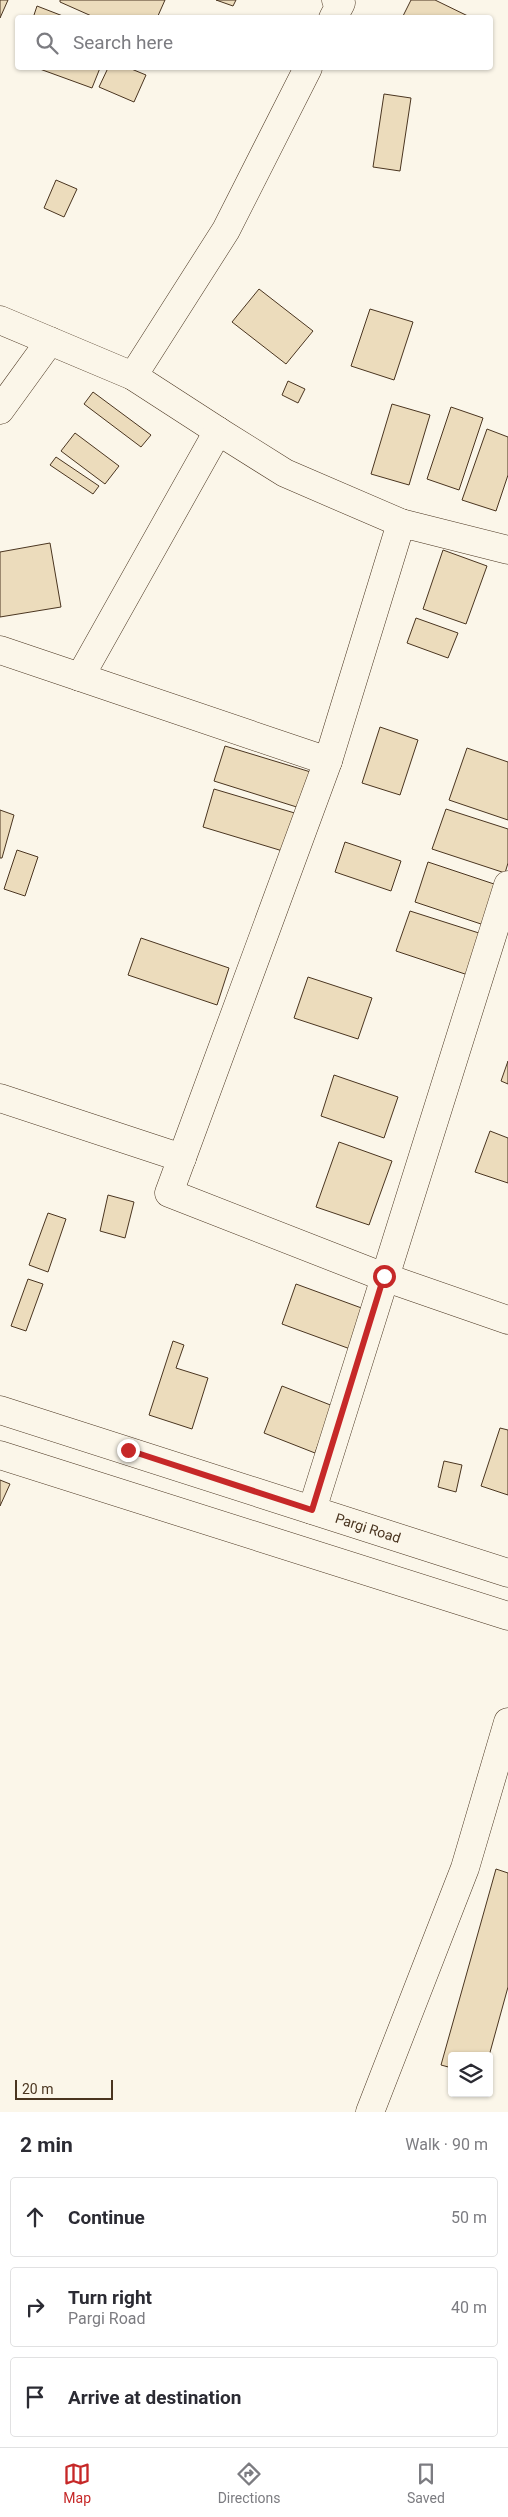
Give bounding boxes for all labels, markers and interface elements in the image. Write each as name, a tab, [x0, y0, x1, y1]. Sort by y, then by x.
search box	[15, 15, 493, 70]
icon: search	[33, 29, 61, 57]
text: Search here	[73, 31, 173, 54]
route start	[373, 1265, 396, 1288]
route end	[117, 1439, 140, 1462]
street label: Pargi Road	[333, 1510, 403, 1546]
map controls	[448, 2052, 493, 2097]
button: layers	[448, 2052, 493, 2097]
scale bar	[15, 2077, 112, 2100]
text: 20 m	[22, 2081, 54, 2097]
text: 2 min	[20, 2133, 73, 2157]
text: Walk · 90 m	[405, 2135, 488, 2154]
icon: ahead	[21, 2203, 49, 2231]
text: Continue	[68, 2206, 145, 2229]
text: 50 m	[451, 2208, 487, 2227]
text: Turn right	[68, 2286, 152, 2309]
icon: right	[21, 2293, 49, 2321]
text: 40 m	[451, 2298, 487, 2317]
text: Pargi Road	[68, 2309, 146, 2328]
icon: arrive	[21, 2383, 49, 2411]
text: Arrive at destination	[68, 2386, 241, 2409]
tab: Map	[63, 2460, 91, 2506]
tab: Directions	[218, 2460, 281, 2506]
tab: Saved	[407, 2460, 445, 2506]

